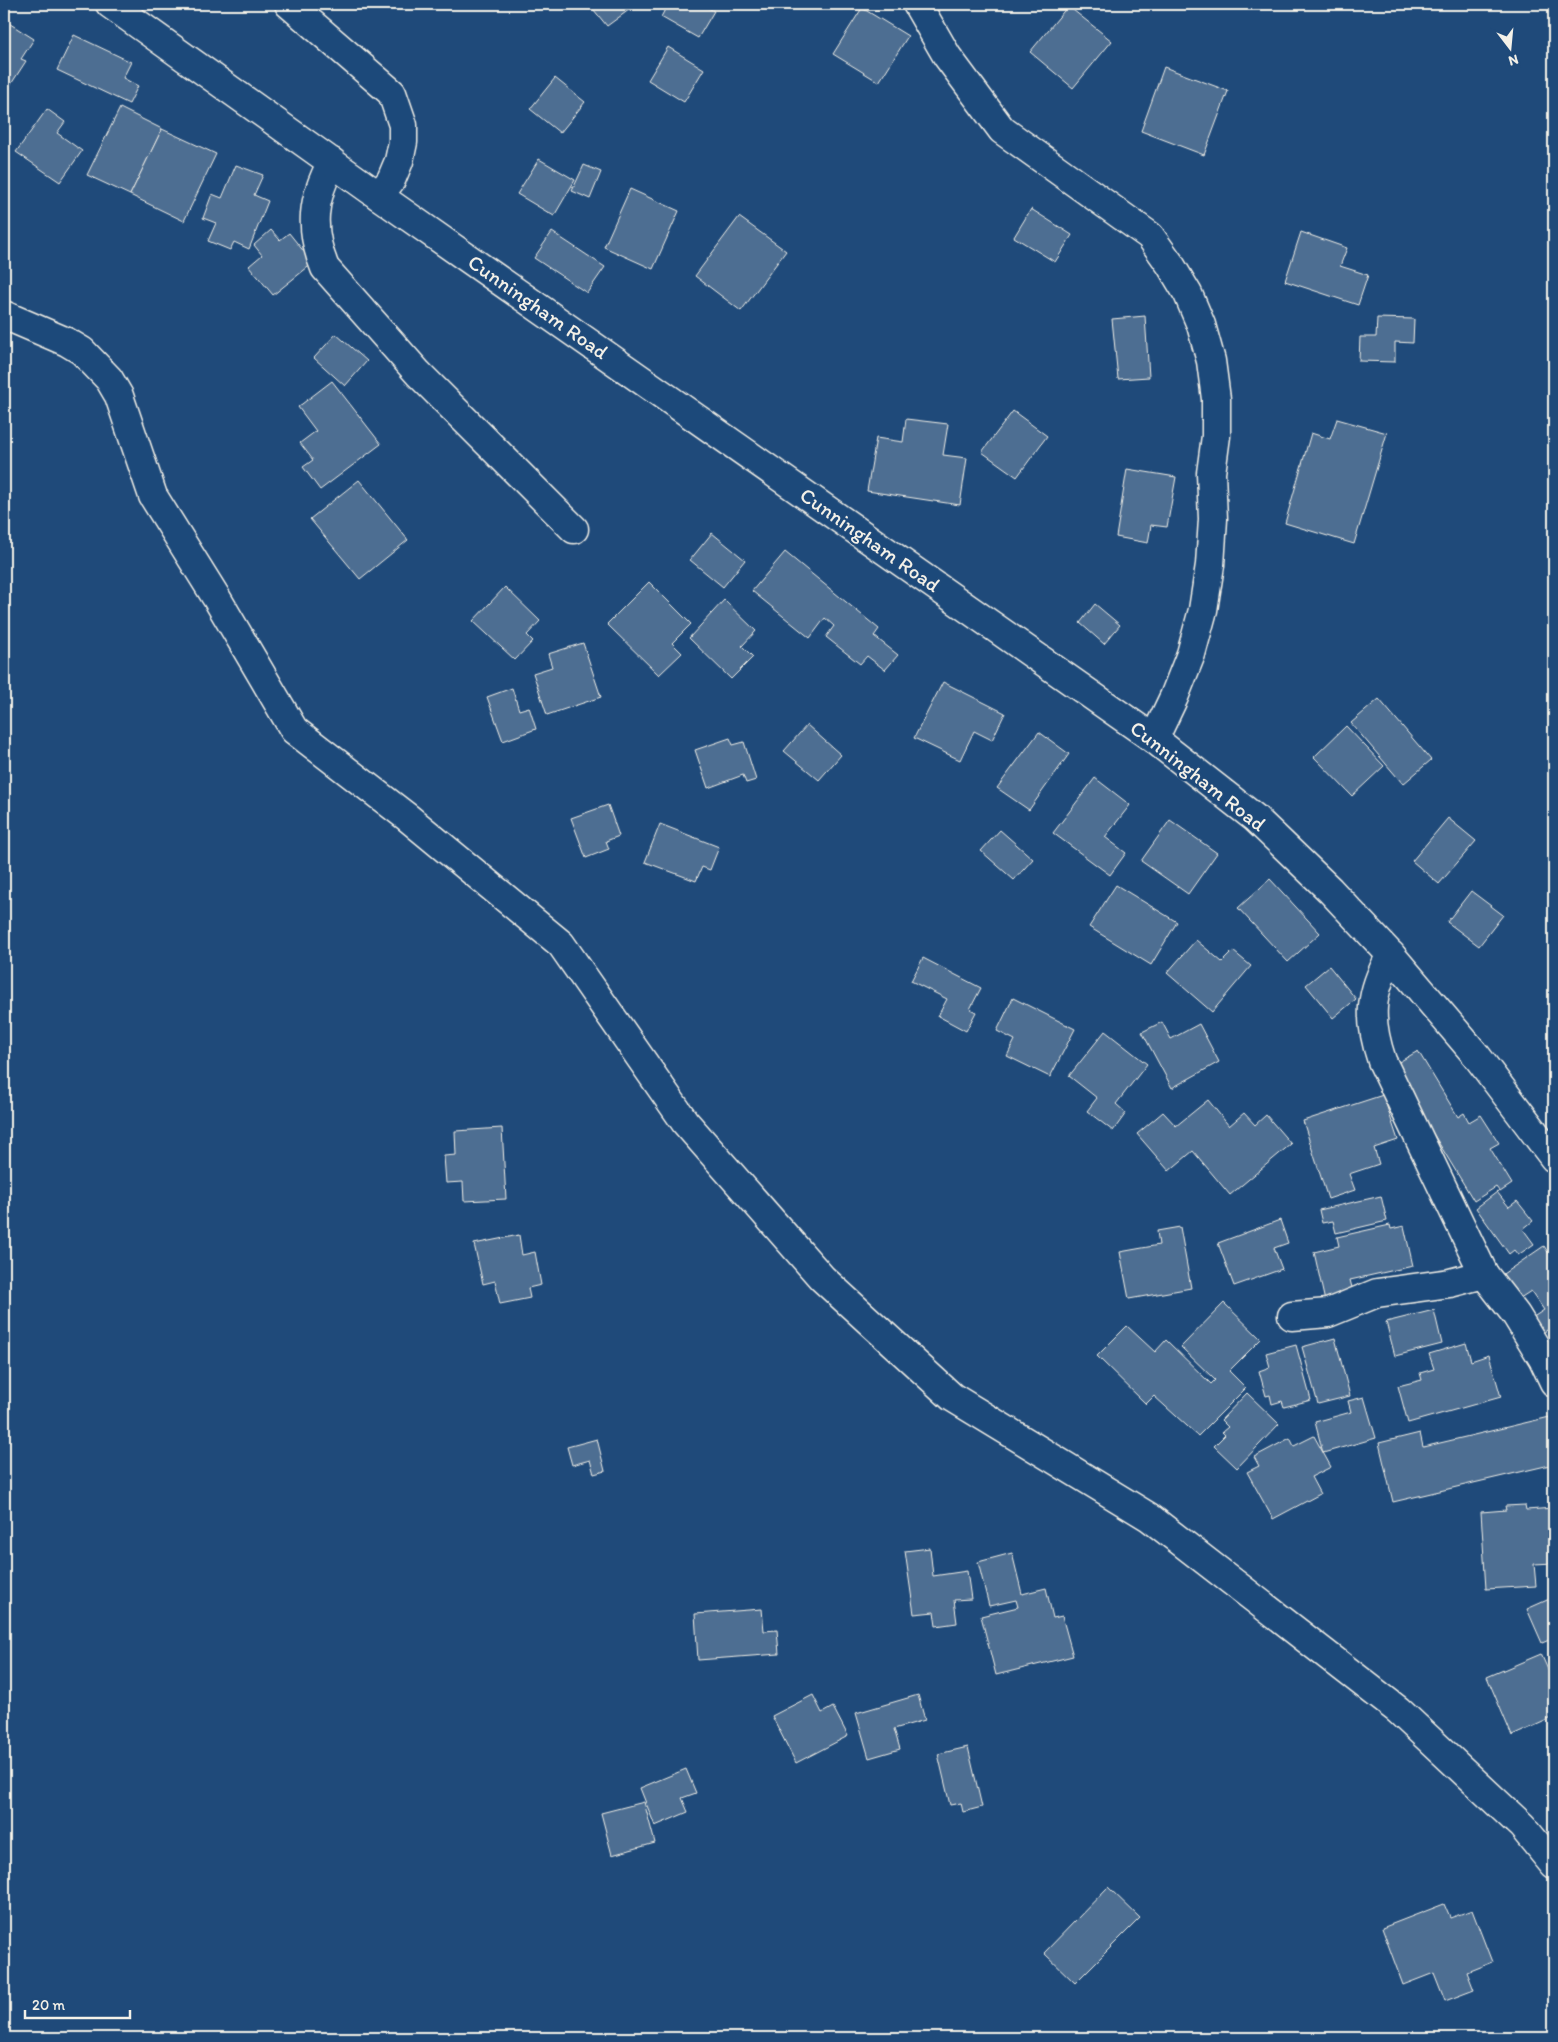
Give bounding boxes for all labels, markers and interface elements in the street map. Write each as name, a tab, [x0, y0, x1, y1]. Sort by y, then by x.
north arrow	[1486, 22, 1536, 72]
text: N	[1507, 51, 1520, 69]
street label: Cunningham Road	[463, 249, 613, 364]
street label: Cunningham Road	[795, 482, 945, 597]
street label: Cunningham Road	[1125, 715, 1271, 837]
scale bar	[25, 1987, 130, 2019]
text: 20 m	[32, 1996, 66, 2014]

